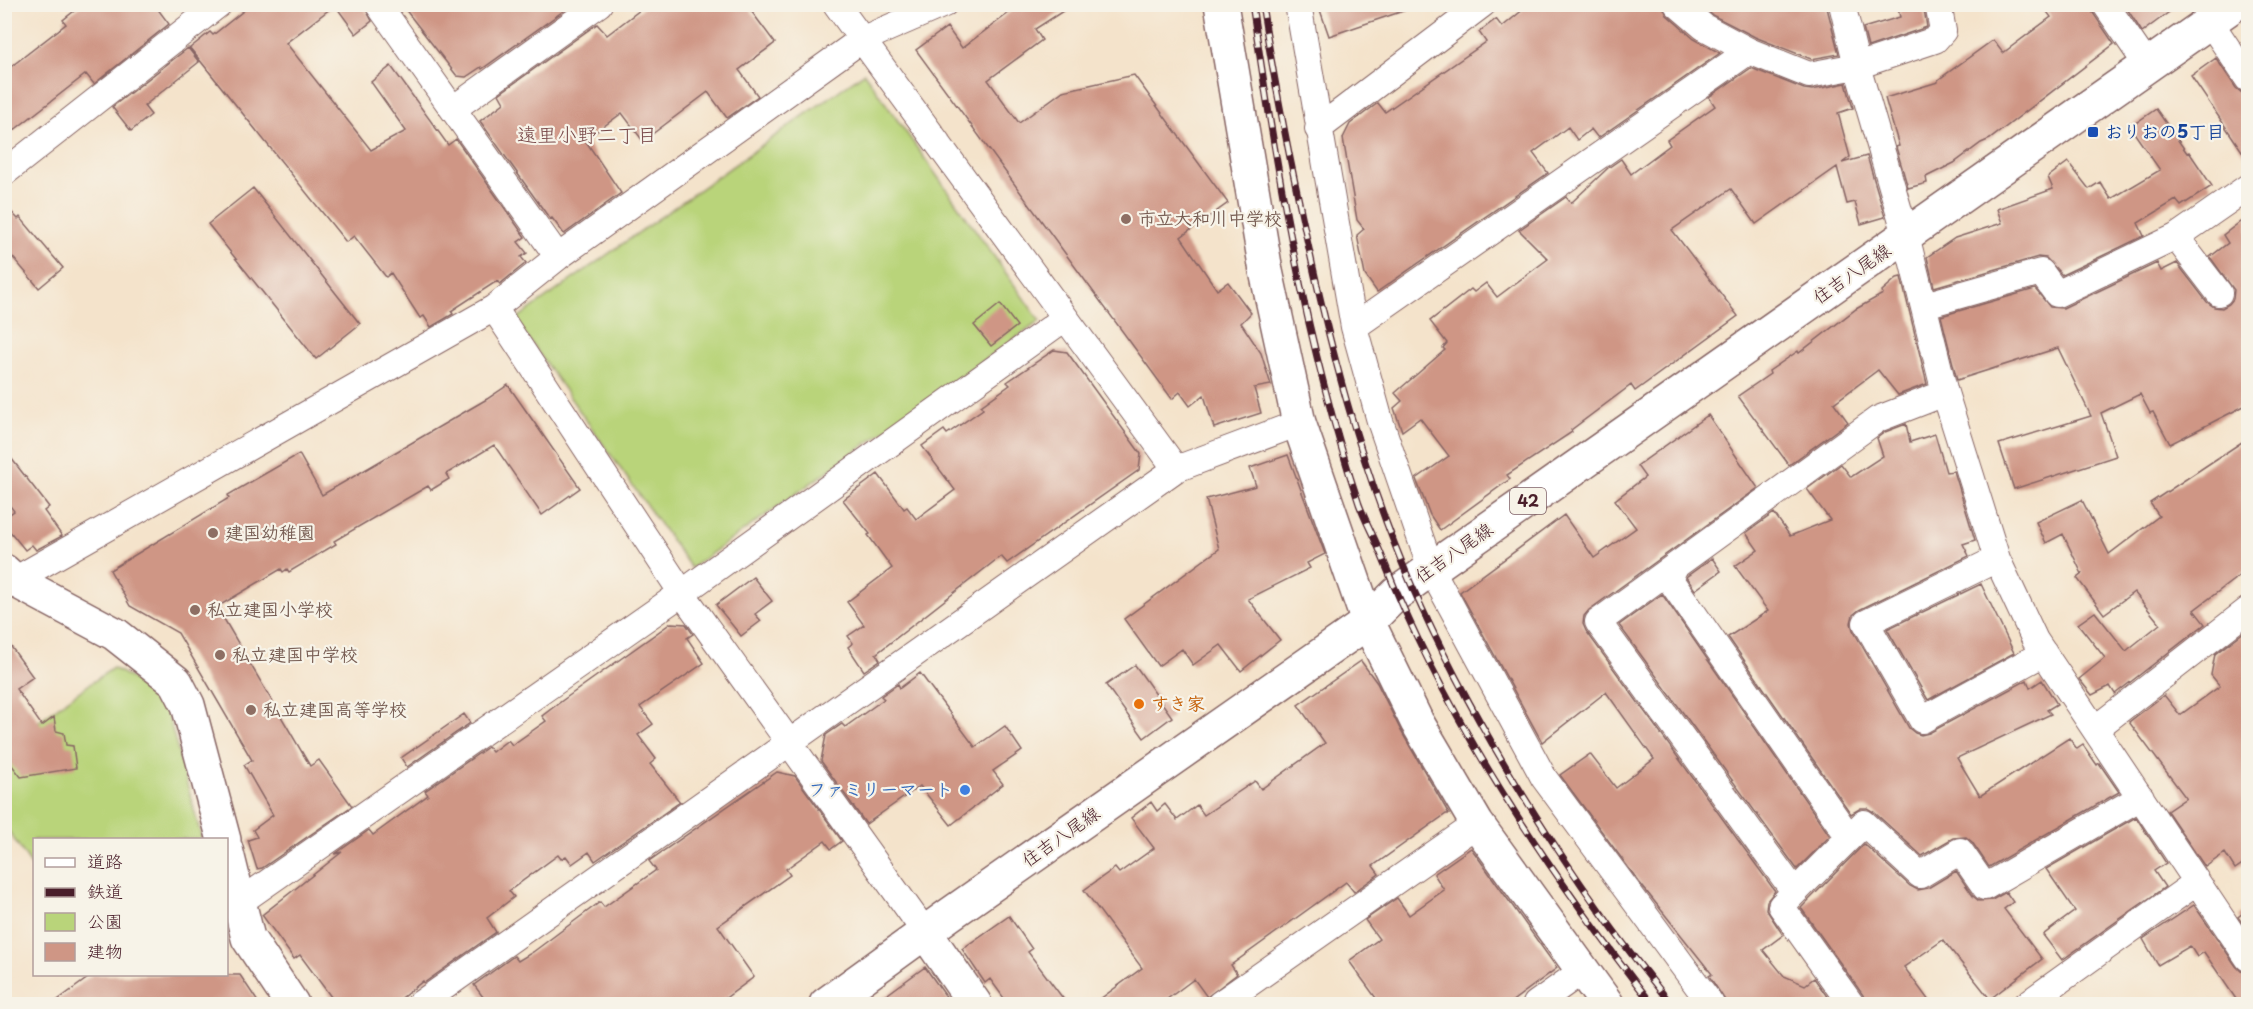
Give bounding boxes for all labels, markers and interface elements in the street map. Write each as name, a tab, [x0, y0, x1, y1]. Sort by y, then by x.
place label: おりおの5丁目	[2105, 117, 2225, 144]
district label: 遠里小野二丁目	[517, 119, 657, 149]
marker: おりおの5丁目	[2086, 125, 2100, 139]
place label: 市立大和川中学校	[1138, 204, 1282, 231]
marker: 市立大和川中学校	[1119, 212, 1133, 226]
street label: 住吉八尾線	[1807, 236, 1896, 310]
road number: 42	[1510, 488, 1546, 514]
street label: 住吉八尾線	[1409, 515, 1498, 589]
place label: 建国幼稚園	[225, 518, 315, 545]
marker: 建国幼稚園	[206, 526, 220, 540]
place label: 私立建国小学校	[207, 595, 333, 622]
marker: 私立建国小学校	[188, 603, 202, 617]
place label: 私立建国中学校	[232, 640, 358, 667]
marker: 私立建国中学校	[213, 648, 227, 662]
place label: すき家	[1151, 689, 1205, 716]
place label: 私立建国高等学校	[263, 695, 407, 722]
marker: すき家	[1132, 697, 1146, 711]
marker: 私立建国高等学校	[244, 703, 258, 717]
place label: ファミリーマート	[808, 775, 953, 802]
marker: ファミリーマート	[958, 783, 972, 797]
street label: 住吉八尾線	[1016, 799, 1105, 873]
legend	[33, 838, 228, 976]
text: 道路	[87, 847, 123, 874]
text: 鉄道	[87, 877, 123, 904]
text: 公園	[87, 907, 123, 934]
text: 建物	[87, 937, 123, 964]

